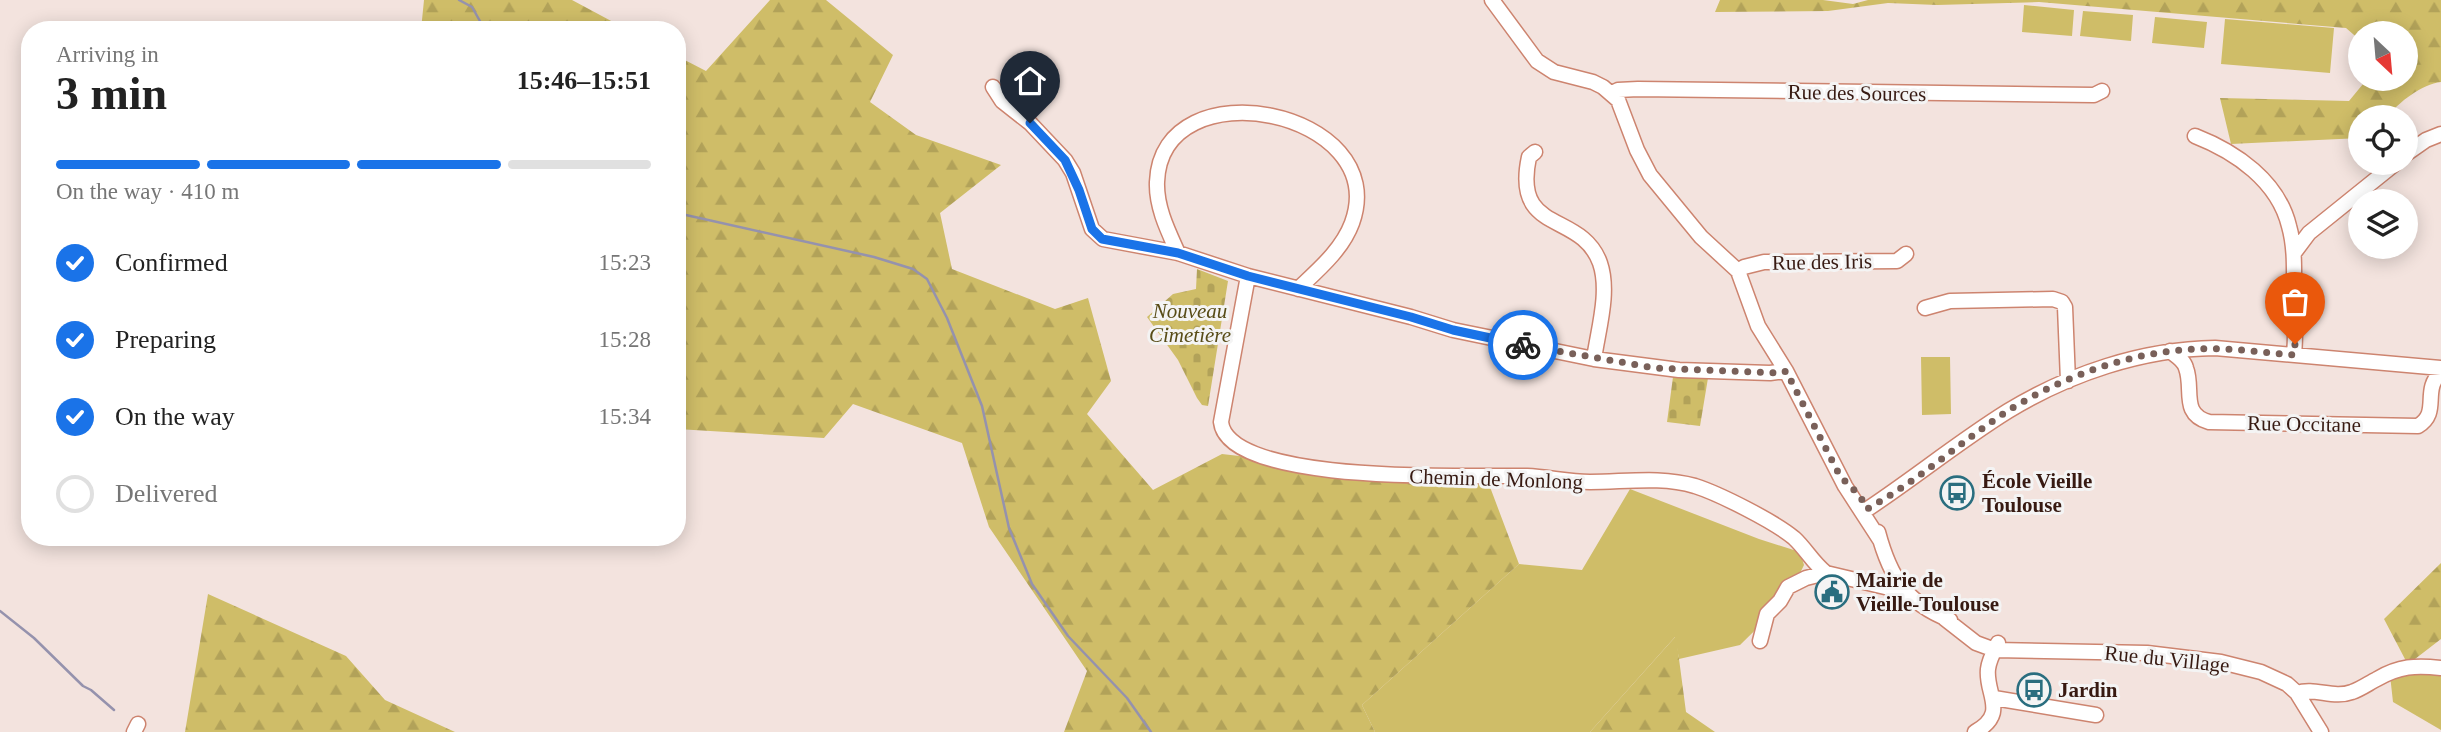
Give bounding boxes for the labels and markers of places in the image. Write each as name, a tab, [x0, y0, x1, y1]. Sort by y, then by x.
pin	[1000, 51, 1060, 123]
pin	[2265, 272, 2325, 344]
place label: École Vieille Toulouse	[1982, 469, 2092, 517]
bus stop icon: École Vieille Toulouse	[1938, 474, 1976, 512]
place label: Mairie de Vieille-Toulouse	[1856, 568, 1999, 616]
public building icon: Mairie de Vieille-Toulouse	[1813, 573, 1851, 611]
bus stop icon: Jardin	[2015, 671, 2053, 709]
place label: Jardin	[2058, 678, 2118, 702]

